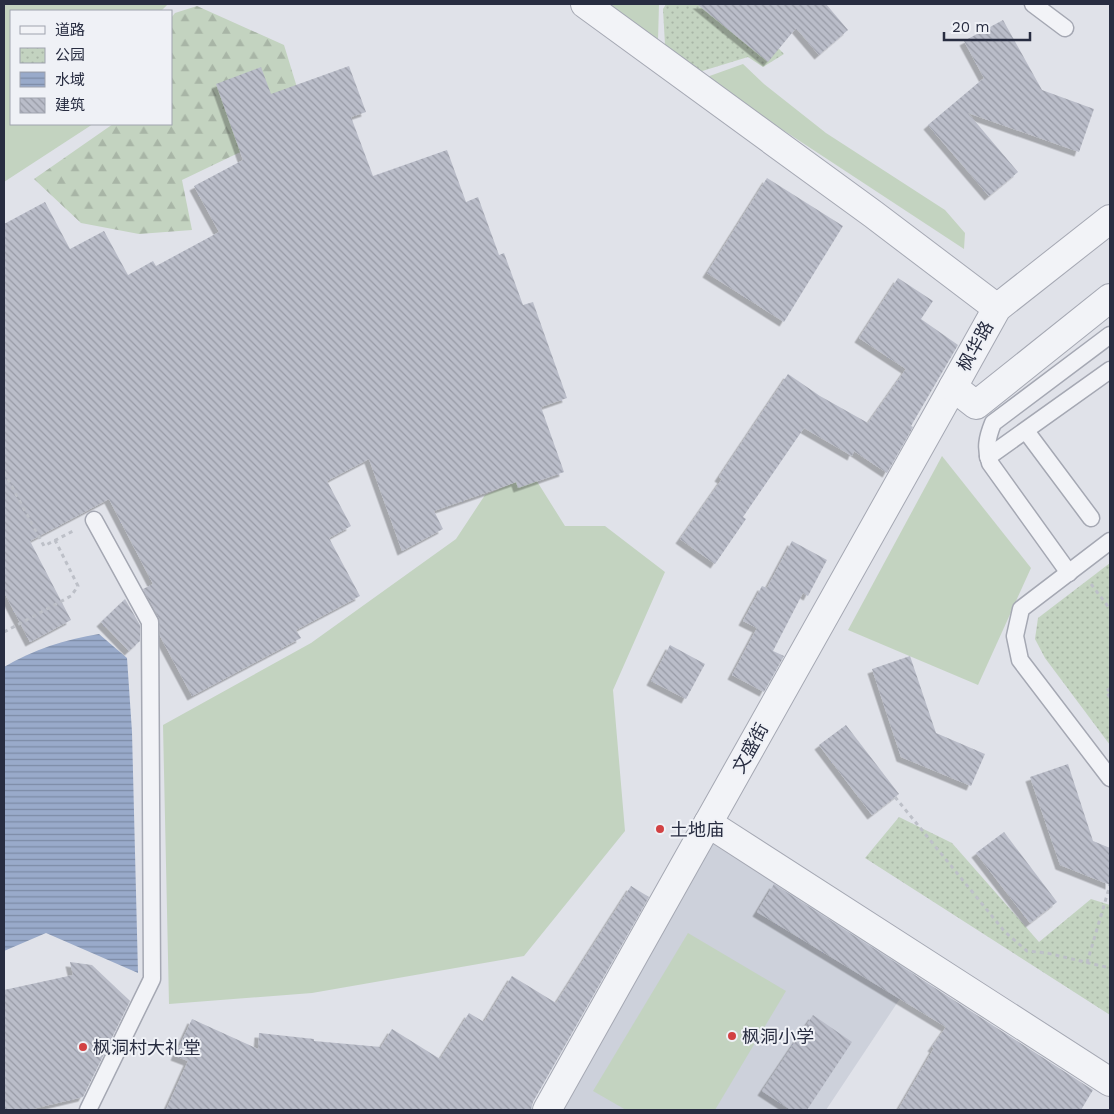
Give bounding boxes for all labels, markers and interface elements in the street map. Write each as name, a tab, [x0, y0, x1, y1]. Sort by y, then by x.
legend	[10, 10, 172, 125]
scale bar	[944, 10, 1030, 42]
text: 20 m	[952, 18, 990, 36]
text: 道路	[55, 21, 85, 39]
text: 公园	[55, 46, 85, 64]
text: 水域	[55, 71, 85, 89]
text: 建筑	[55, 96, 85, 114]
street label: 枫华路	[953, 317, 997, 375]
street label: 文盛街	[728, 719, 772, 777]
place label: 土地庙	[670, 819, 724, 840]
marker: 土地庙	[654, 823, 666, 835]
place label: 枫洞小学	[742, 1026, 814, 1047]
marker: 枫洞小学	[726, 1030, 738, 1042]
place label: 枫洞村大礼堂	[93, 1037, 201, 1058]
marker: 枫洞村大礼堂	[77, 1041, 89, 1053]

